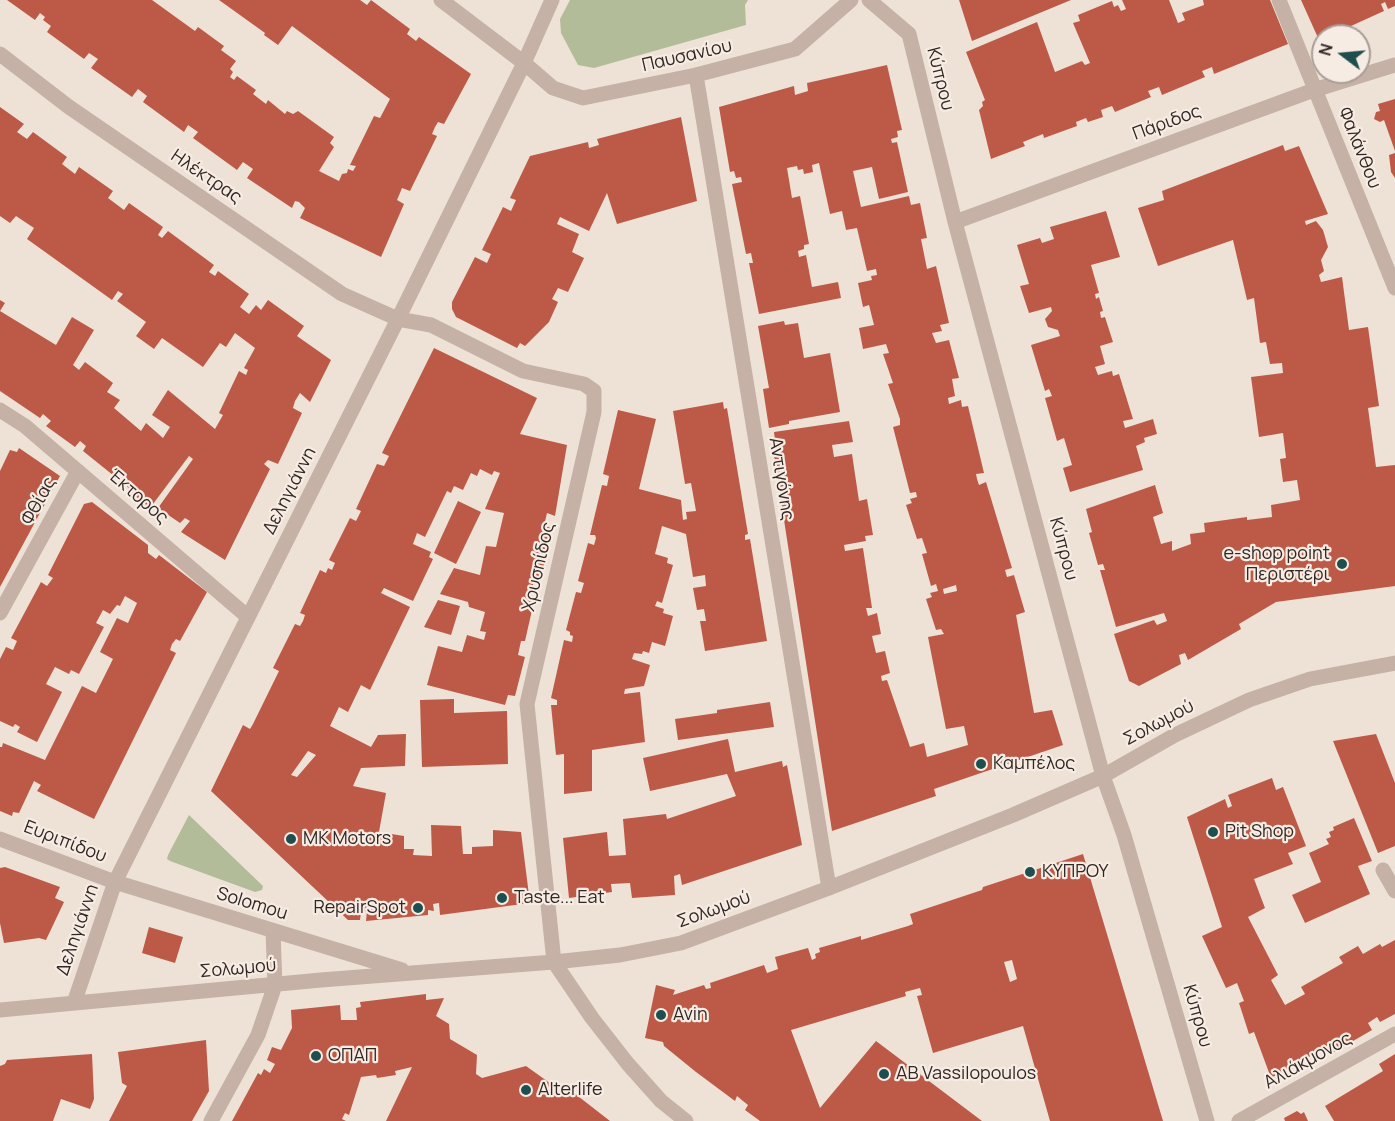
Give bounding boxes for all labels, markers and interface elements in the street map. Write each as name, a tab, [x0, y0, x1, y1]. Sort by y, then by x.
north arrow	[1311, 24, 1371, 84]
street label: Παυσανίου	[640, 35, 734, 77]
text: N	[1313, 41, 1338, 58]
street label: Κύπρου	[922, 45, 958, 113]
street label: Πάριδος	[1130, 101, 1204, 145]
street label: Φαλάνθου	[1333, 104, 1385, 192]
street label: Ηλέκτρας	[166, 145, 246, 209]
street label: Αντιγόνης	[764, 436, 798, 522]
street label: Δεληγιάννη	[259, 444, 321, 538]
street label: Έκτορος	[103, 465, 173, 529]
street label: Φθίας	[17, 473, 61, 529]
street label: Κύπρου	[1044, 515, 1082, 583]
street label: Χρυσηίδος	[518, 520, 560, 614]
place label: e-shop point Περιστέρι	[1223, 543, 1330, 586]
marker: e-shop point Περιστέρι	[1335, 557, 1349, 571]
street label: Σολωμού	[1120, 695, 1198, 751]
place label: Καμπέλος	[993, 753, 1075, 775]
marker: Καμπέλος	[974, 757, 988, 771]
street label: Ευριπίδου	[21, 816, 109, 868]
place label: Pit Shop	[1225, 821, 1294, 843]
marker: Pit Shop	[1206, 825, 1220, 839]
place label: MK Motors	[303, 828, 391, 850]
marker: MK Motors	[284, 832, 298, 846]
place label: ΚΥΠΡΟΥ	[1042, 861, 1109, 883]
marker: ΚΥΠΡΟΥ	[1023, 865, 1037, 879]
street label: Δεληγιάννη	[52, 882, 104, 978]
street label: Solomou	[214, 883, 290, 925]
place label: Taste... Eat	[514, 887, 605, 909]
street label: Σολωμού	[674, 887, 754, 933]
marker: Taste... Eat	[495, 891, 509, 905]
place label: RepairSpot	[313, 897, 406, 919]
marker: RepairSpot	[411, 901, 425, 915]
street label: Σολωμού	[199, 955, 277, 983]
street label: Κύπρου	[1178, 982, 1216, 1050]
place label: Avin	[673, 1004, 708, 1026]
marker: Avin	[654, 1008, 668, 1022]
street label: Αλιάκμονος	[1260, 1028, 1356, 1094]
place label: ΟΠΑΠ	[328, 1045, 377, 1067]
marker: ΟΠΑΠ	[309, 1049, 323, 1063]
place label: AB Vassilopoulos	[896, 1063, 1036, 1085]
marker: AB Vassilopoulos	[877, 1067, 891, 1081]
place label: Alterlife	[538, 1079, 602, 1101]
marker: Alterlife	[519, 1083, 533, 1097]

